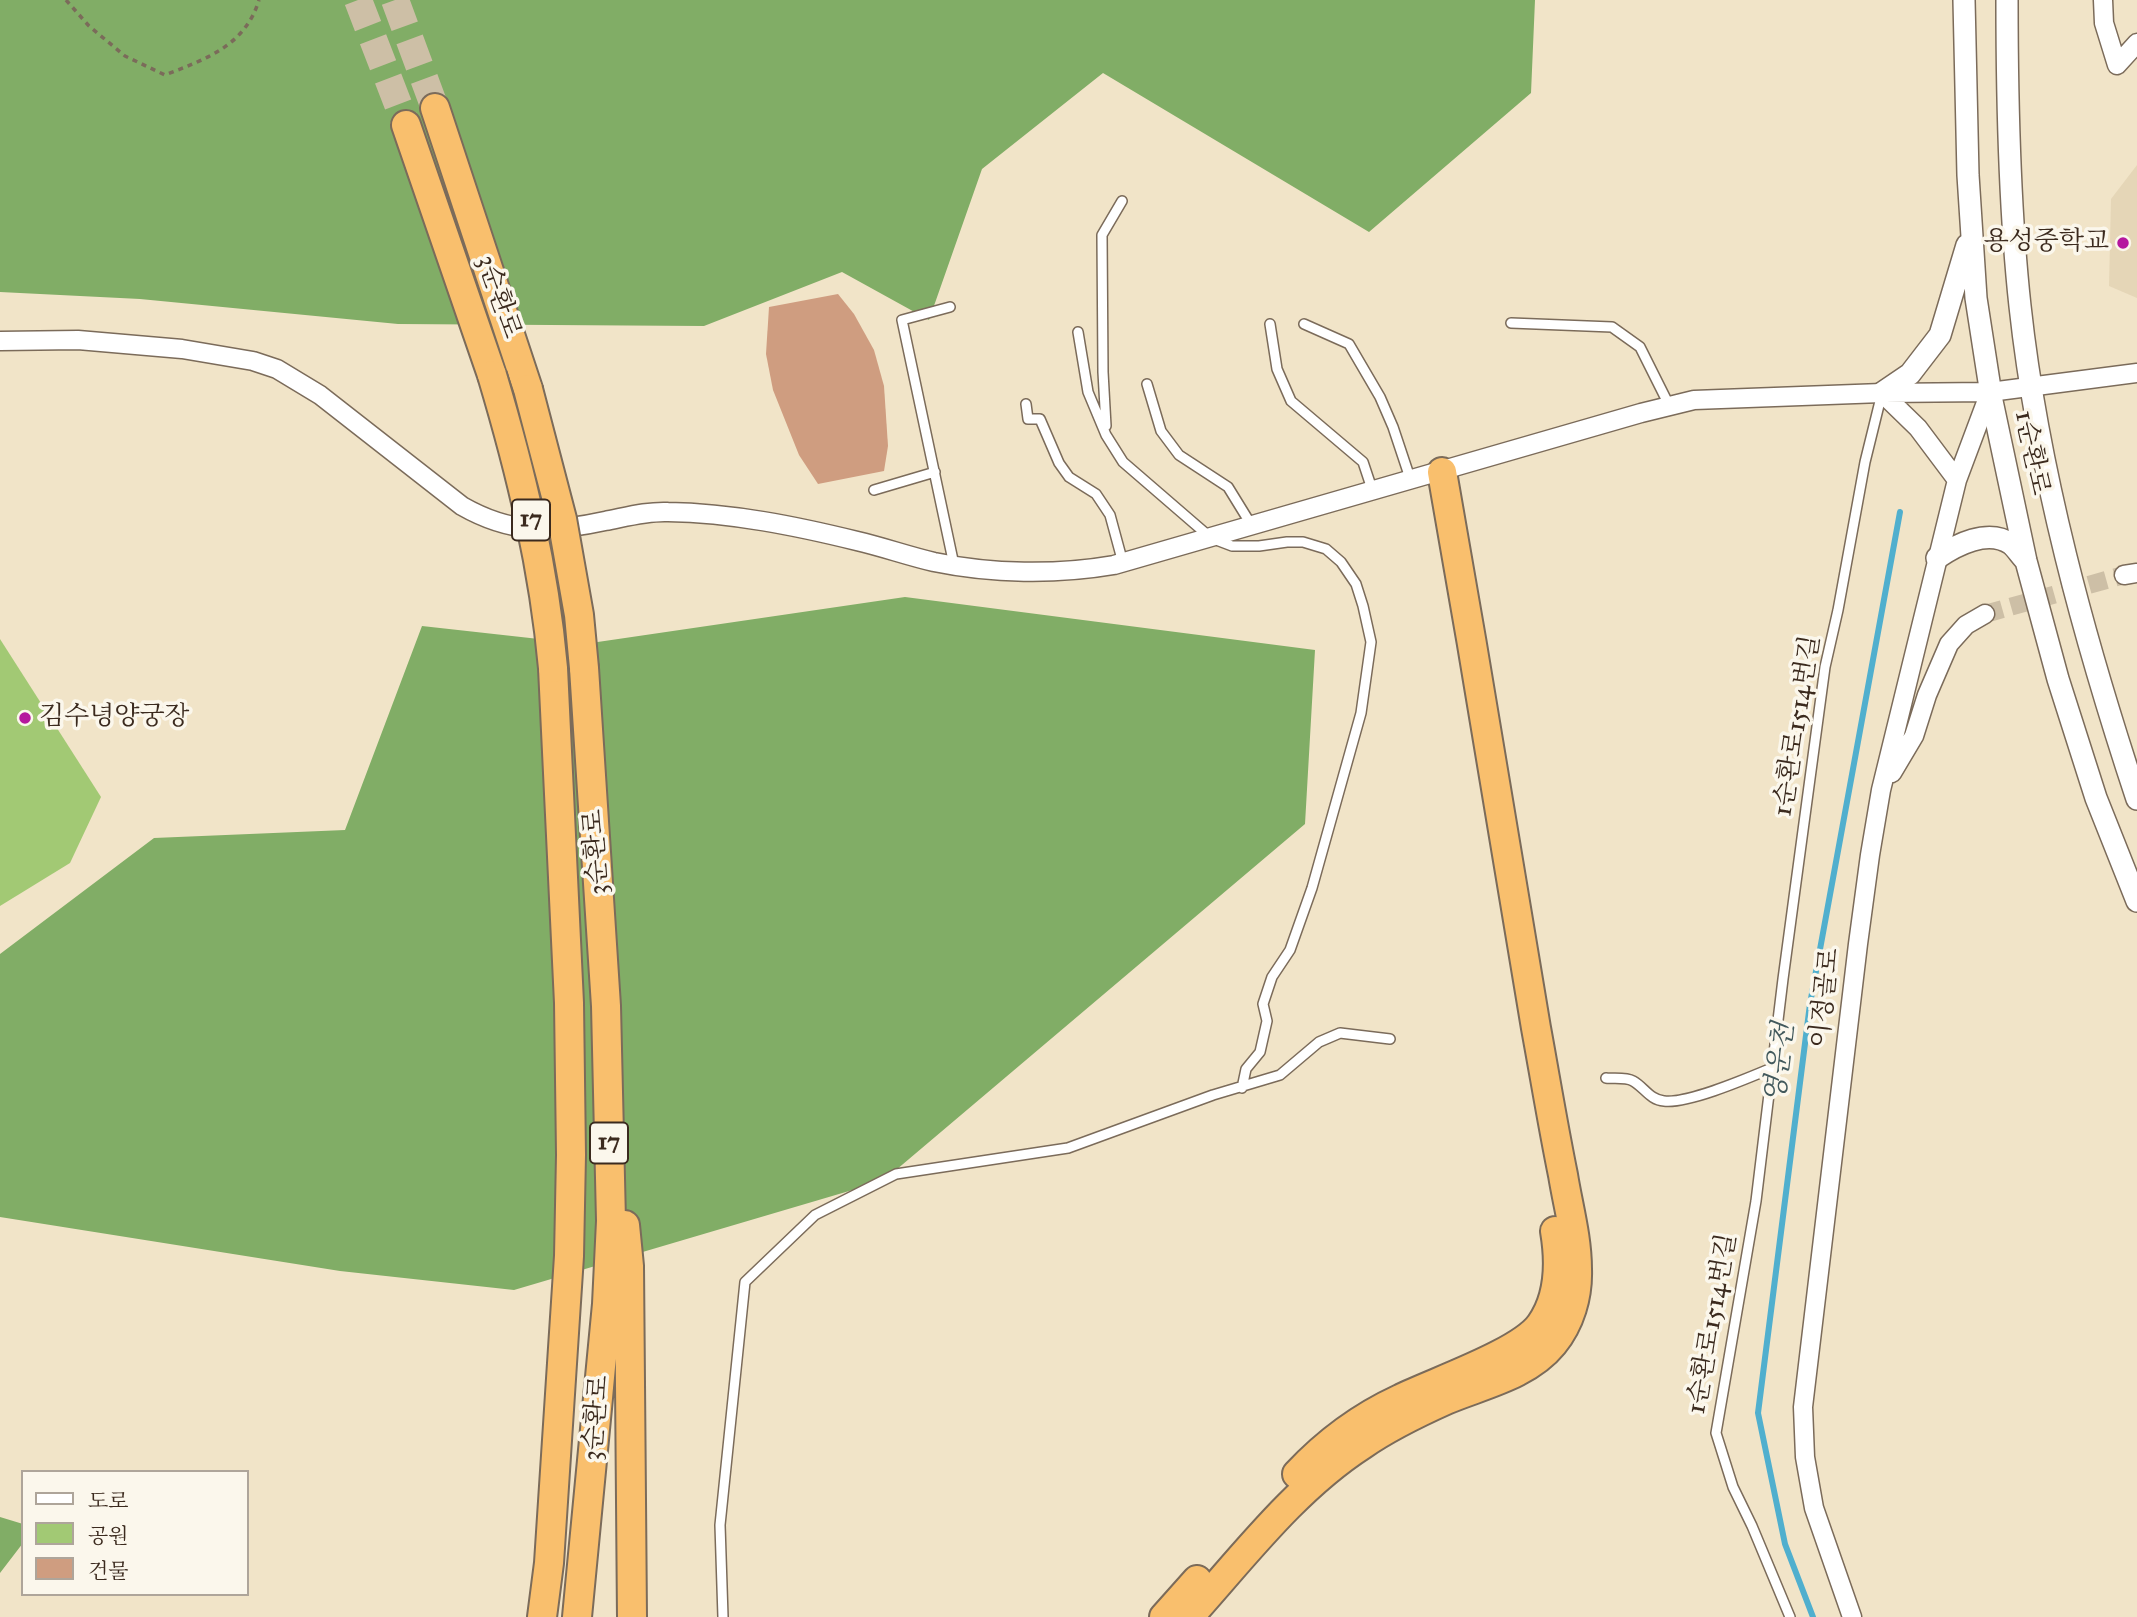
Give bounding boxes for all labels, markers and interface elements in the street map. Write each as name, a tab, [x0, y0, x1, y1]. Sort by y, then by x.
place label: 용성중학교	[1983, 227, 2109, 259]
marker: 용성중학교	[2115, 235, 2131, 251]
street label: 3순환로	[469, 251, 527, 343]
street label: 1순환로	[2007, 408, 2055, 498]
road number: 17	[512, 500, 550, 540]
street label: 1순환로1514번길	[1768, 633, 1828, 819]
place label: 김수녕양궁장	[39, 702, 190, 734]
marker: 김수녕양궁장	[17, 710, 33, 726]
street label: 3순환로	[578, 808, 616, 896]
street label: 이정골로	[1805, 946, 1847, 1050]
water label: 영운천	[1759, 1021, 1803, 1105]
road number: 17	[590, 1122, 628, 1163]
street label: 1순환로1514번길	[1682, 1231, 1744, 1417]
street label: 3순환로	[578, 1374, 616, 1462]
legend	[21, 1470, 248, 1596]
text: 도로	[88, 1488, 129, 1514]
text: 공원	[88, 1523, 129, 1549]
text: 건물	[88, 1558, 129, 1584]

